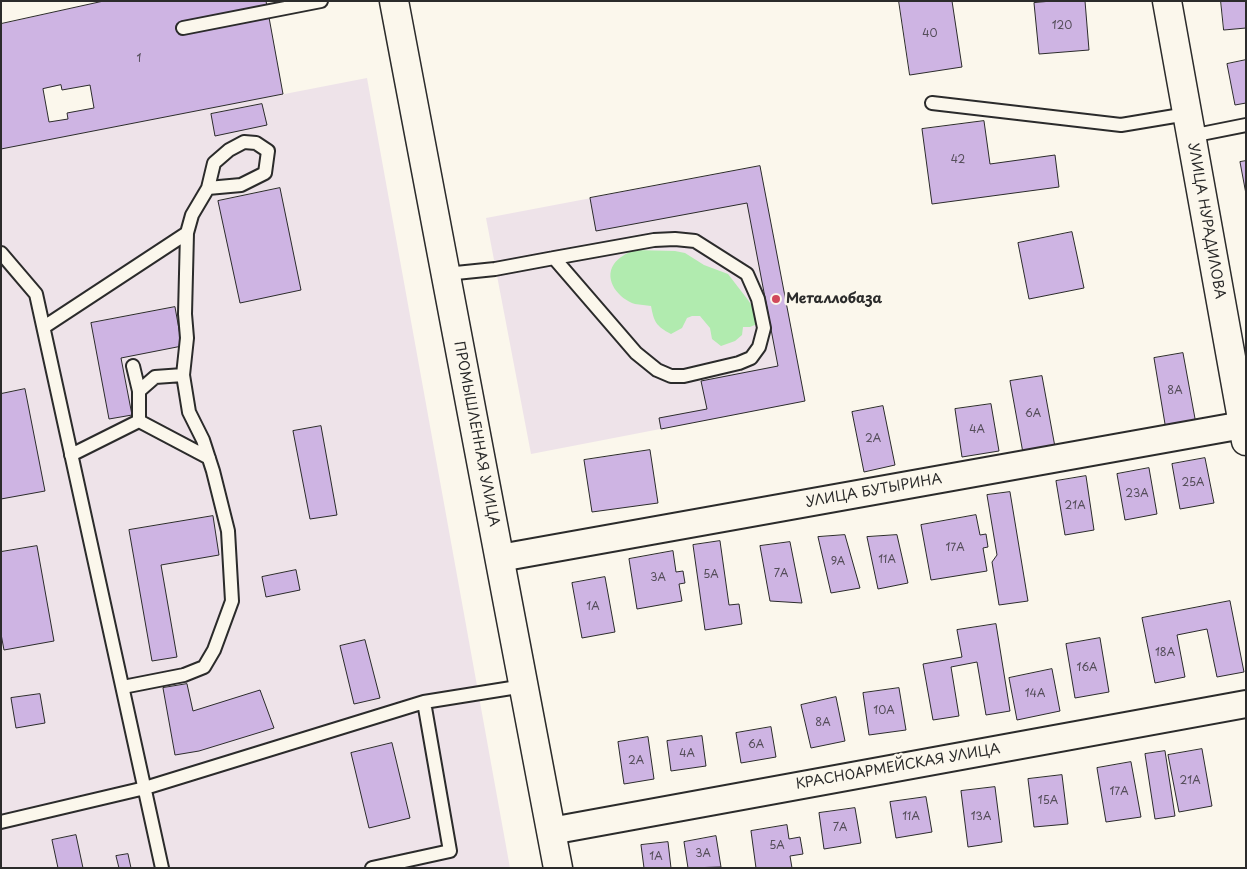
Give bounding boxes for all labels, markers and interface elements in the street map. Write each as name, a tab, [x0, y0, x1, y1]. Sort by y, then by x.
house number: 120	[1052, 19, 1072, 33]
house number: 40	[922, 27, 938, 41]
house number: 1	[137, 52, 141, 66]
street label: УЛИЦА НУРАДИЛОВА	[1184, 142, 1228, 300]
house number: 42	[951, 153, 965, 167]
place label: Металлобаза	[786, 291, 882, 307]
marker: Металлобаза	[770, 293, 782, 305]
street label: ПРОМЫШЛЕННАЯ УЛИЦА	[450, 340, 502, 528]
house number: 8А	[1167, 384, 1183, 398]
house number: 6А	[1025, 407, 1041, 421]
house number: 4А	[969, 423, 985, 437]
house number: 2А	[865, 432, 881, 446]
street label: УЛИЦА БУТЫРИНА	[805, 471, 943, 511]
house number: 25А	[1181, 476, 1205, 490]
house number: 23А	[1125, 487, 1149, 501]
house number: 21А	[1064, 499, 1086, 513]
house number: 17А	[945, 541, 965, 555]
house number: 11А	[878, 553, 896, 567]
house number: 9А	[831, 555, 845, 569]
house number: 7А	[774, 567, 788, 581]
house number: 5А	[703, 568, 719, 582]
house number: 3А	[650, 571, 666, 585]
house number: 1А	[586, 600, 600, 614]
house number: 18А	[1155, 646, 1175, 660]
house number: 16А	[1076, 661, 1098, 675]
house number: 14А	[1025, 687, 1045, 701]
house number: 10А	[873, 704, 895, 718]
house number: 8А	[815, 716, 831, 730]
house number: 6А	[748, 738, 764, 752]
street label: КРАСНОАРМЕЙСКАЯ УЛИЦА	[794, 741, 1002, 793]
house number: 4А	[679, 747, 695, 761]
house number: 2А	[628, 754, 644, 768]
house number: 21А	[1179, 774, 1201, 788]
house number: 17А	[1109, 785, 1129, 799]
house number: 15А	[1038, 794, 1058, 808]
house number: 11А	[902, 810, 920, 824]
house number: 13А	[971, 810, 991, 824]
house number: 7А	[833, 821, 847, 835]
house number: 5А	[769, 839, 785, 853]
house number: 3А	[695, 847, 711, 861]
house number: 1А	[649, 850, 663, 864]

